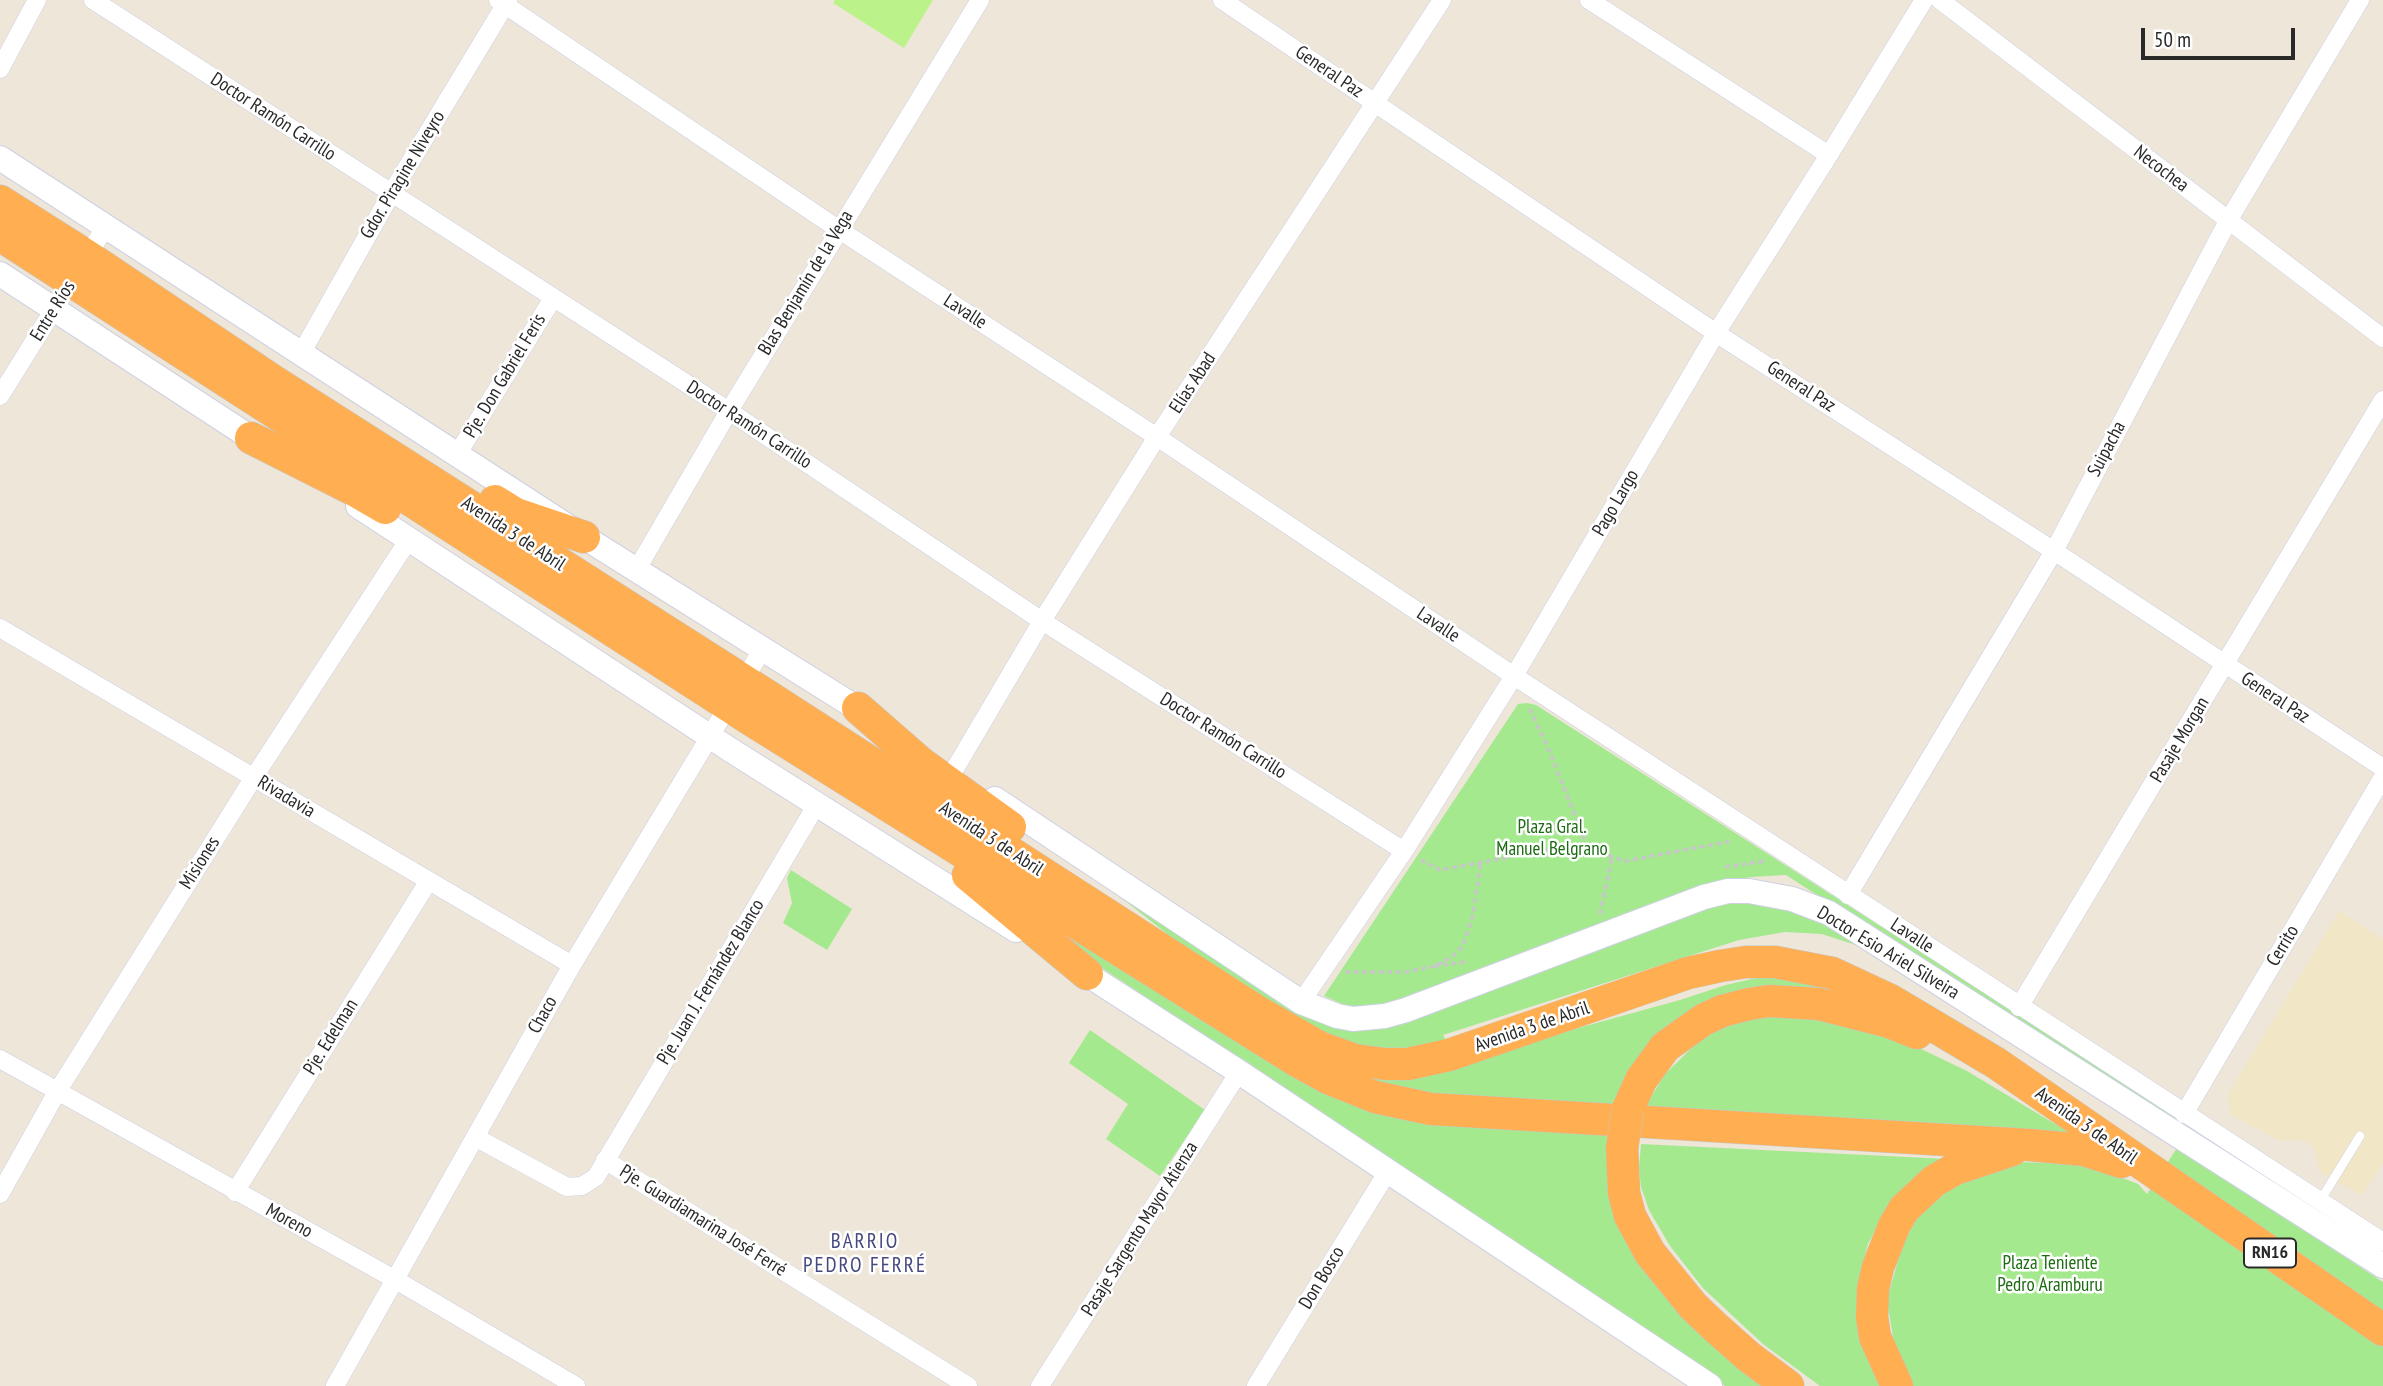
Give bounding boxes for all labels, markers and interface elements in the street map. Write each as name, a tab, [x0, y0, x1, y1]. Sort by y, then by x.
scale bar	[2145, 14, 2299, 58]
text: 50 m	[2154, 26, 2191, 53]
street label: General Paz	[1291, 41, 1367, 103]
street label: Doctor Ramón Carrillo	[206, 68, 340, 166]
street label: Gdor. Piragine Niveyro	[356, 107, 450, 243]
street label: Necochea	[2129, 141, 2193, 197]
street label: Blas Benjamín de la Vega	[754, 207, 858, 359]
street label: Entre Ríos	[26, 277, 80, 345]
street label: Lavalle	[939, 290, 991, 334]
street label: Pje. Don Gabriel Feris	[459, 310, 551, 442]
street label: Elías Abad	[1165, 348, 1221, 418]
street label: General Paz	[1762, 356, 1840, 418]
street label: Doctor Ramón Carrillo	[682, 376, 816, 474]
street label: Suipacha	[2083, 418, 2131, 480]
street label: Pago Largo	[1588, 466, 1644, 540]
street label: Avenida 3 de Abril	[457, 492, 569, 576]
street label: Lavalle	[1412, 602, 1464, 648]
street label: General Paz	[2236, 667, 2314, 729]
street label: Doctor Ramón Carrillo	[1156, 688, 1290, 784]
street label: Pasaje Morgan	[2146, 693, 2214, 787]
street label: Rivadavia	[253, 771, 319, 823]
street label: Avenida 3 de Abril	[935, 797, 1047, 881]
park label: Plaza Gral. Manuel Belgrano	[1496, 817, 1608, 861]
street label: Misiones	[175, 833, 225, 893]
street label: Pje. Juan J. Fernández Blanco	[653, 895, 769, 1069]
street label: Doctor Esio Ariel Silveira	[1813, 902, 1963, 1004]
street label: Lavalle	[1886, 914, 1938, 958]
street label: Cerrito	[2262, 921, 2304, 971]
street label: Chaco	[524, 992, 562, 1038]
street label: Pje. Edelman	[299, 995, 363, 1079]
street label: Avenida 3 de Abril	[1472, 997, 1592, 1057]
street label: Avenida 3 de Abril	[2030, 1082, 2142, 1170]
street label: Pasaje Sargento Mayor Atienza	[1077, 1138, 1203, 1320]
street label: Pje. Guardiamarina José Ferré	[615, 1160, 791, 1282]
street label: Moreno	[262, 1199, 316, 1243]
district label: BARRIO PEDRO FERRÉ	[804, 1229, 926, 1279]
road number: RN16	[2244, 1238, 2296, 1268]
street label: Don Bosco	[1295, 1243, 1349, 1313]
park label: Plaza Teniente Pedro Aramburu	[1997, 1253, 2103, 1297]

